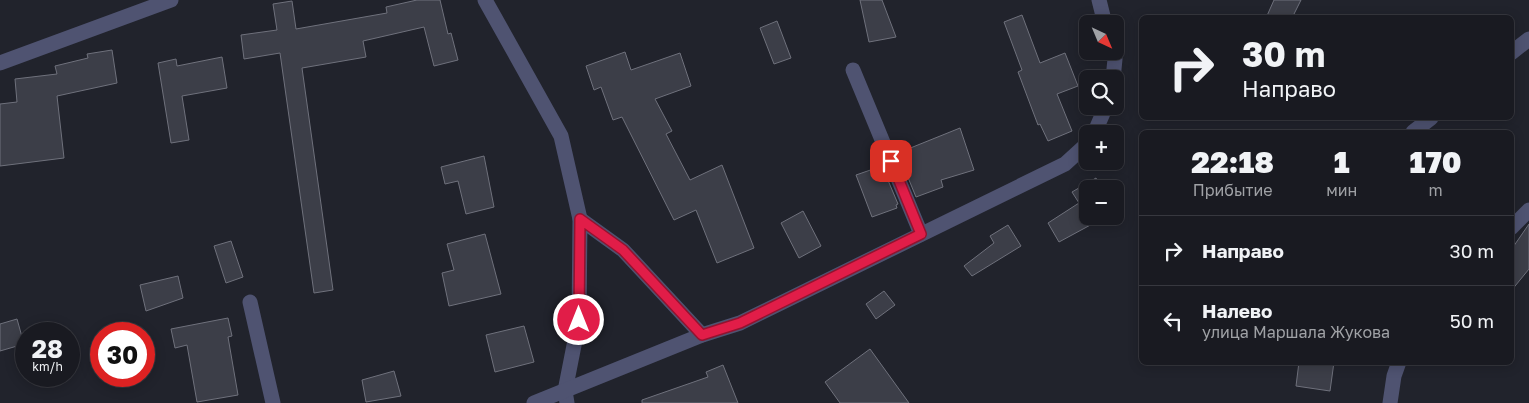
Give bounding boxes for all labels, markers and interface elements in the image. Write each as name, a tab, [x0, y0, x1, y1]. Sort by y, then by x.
north arrow	[1079, 15, 1124, 60]
map controls	[1079, 15, 1124, 225]
text: 30 m	[1242, 33, 1325, 75]
icon: right	[1159, 35, 1224, 100]
button: search	[1079, 70, 1124, 115]
text: Направо	[1242, 75, 1336, 102]
button: +	[1079, 125, 1124, 170]
pin	[870, 140, 912, 182]
text: 22:18	[1191, 144, 1274, 180]
text: 1	[1334, 144, 1350, 180]
text: 170	[1410, 144, 1462, 180]
icon: arrive	[877, 147, 905, 175]
button: −	[1079, 180, 1124, 225]
text: Прибытие	[1193, 180, 1272, 200]
text: мин	[1326, 180, 1357, 200]
text: m	[1429, 180, 1443, 200]
icon: right	[1159, 237, 1187, 265]
text: Направо	[1202, 239, 1284, 262]
text: 30 m	[1450, 239, 1494, 262]
position arrow	[552, 293, 604, 345]
text: Налево	[1202, 299, 1272, 322]
icon: left	[1159, 307, 1187, 335]
text: 50 m	[1450, 309, 1494, 332]
speed limit sign: 30	[90, 322, 155, 387]
text: улица Маршала Жукова	[1202, 322, 1390, 342]
text: 28	[32, 333, 63, 364]
text: km/h	[32, 359, 63, 374]

